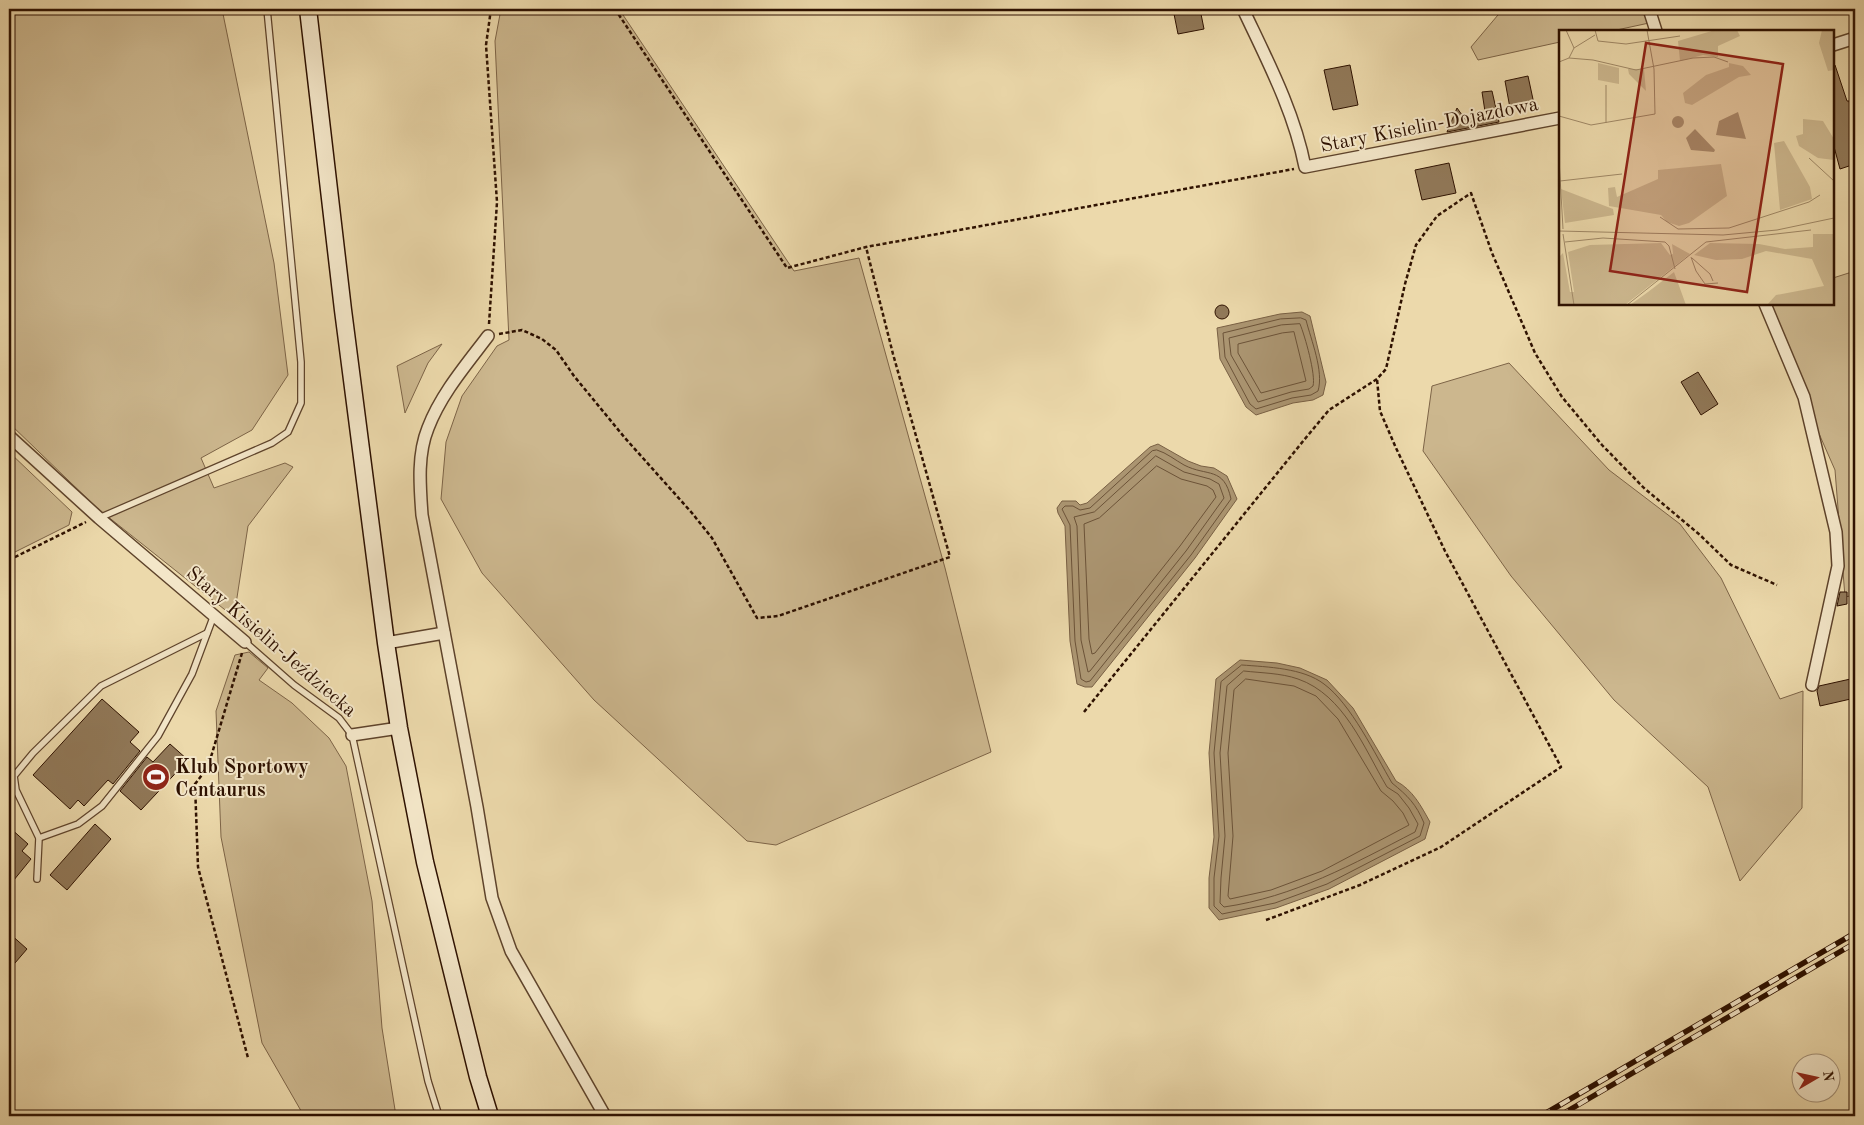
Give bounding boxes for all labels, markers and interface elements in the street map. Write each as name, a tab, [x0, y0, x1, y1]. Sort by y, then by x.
inset map	[1559, 30, 1834, 305]
street label: Stary Kisielin-Dojazdowa	[1319, 95, 1540, 157]
street label: Stary Kisielin-Jeździecka	[182, 563, 360, 722]
place label: Klub Sportowy Centaurus	[175, 758, 309, 801]
sports icon: Klub Sportowy Centaurus	[141, 762, 171, 792]
north arrow	[1792, 1052, 1842, 1102]
text: N	[1820, 1070, 1836, 1083]

